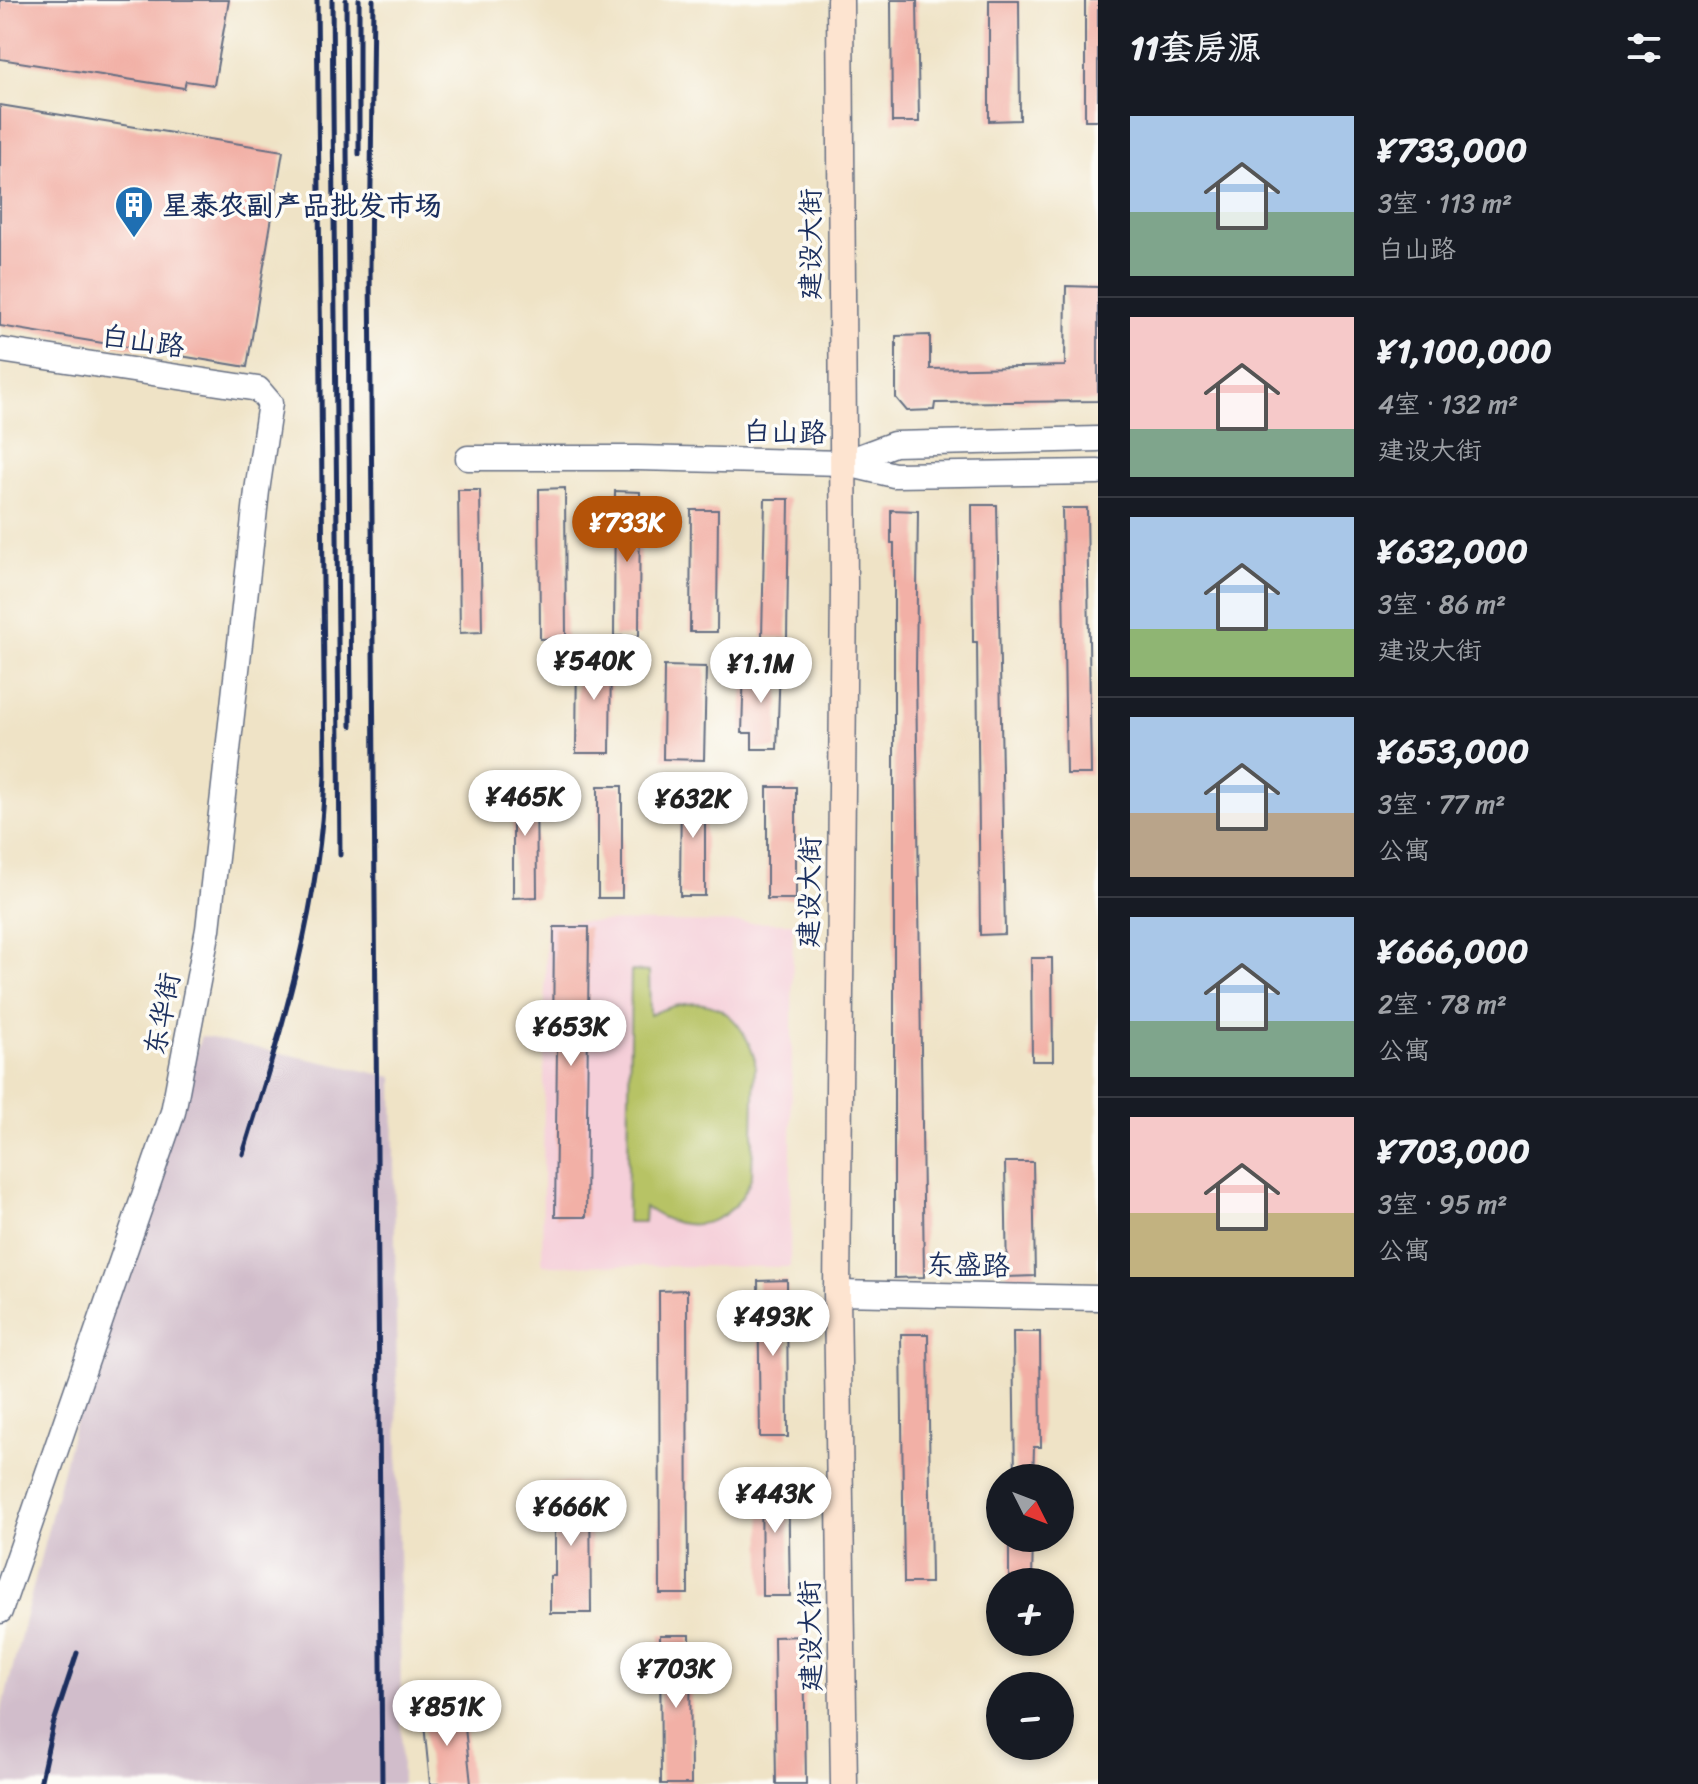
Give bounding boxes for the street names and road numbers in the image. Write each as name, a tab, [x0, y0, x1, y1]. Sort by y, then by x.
street label: 建设大街	[786, 188, 835, 300]
street label: 白山路	[98, 311, 188, 371]
street label: 白山路	[743, 407, 827, 457]
street label: 建设大街	[784, 836, 834, 948]
street label: 东华街	[130, 968, 194, 1060]
street label: 东盛路	[926, 1240, 1010, 1290]
street label: 建设大街	[785, 1580, 835, 1692]

